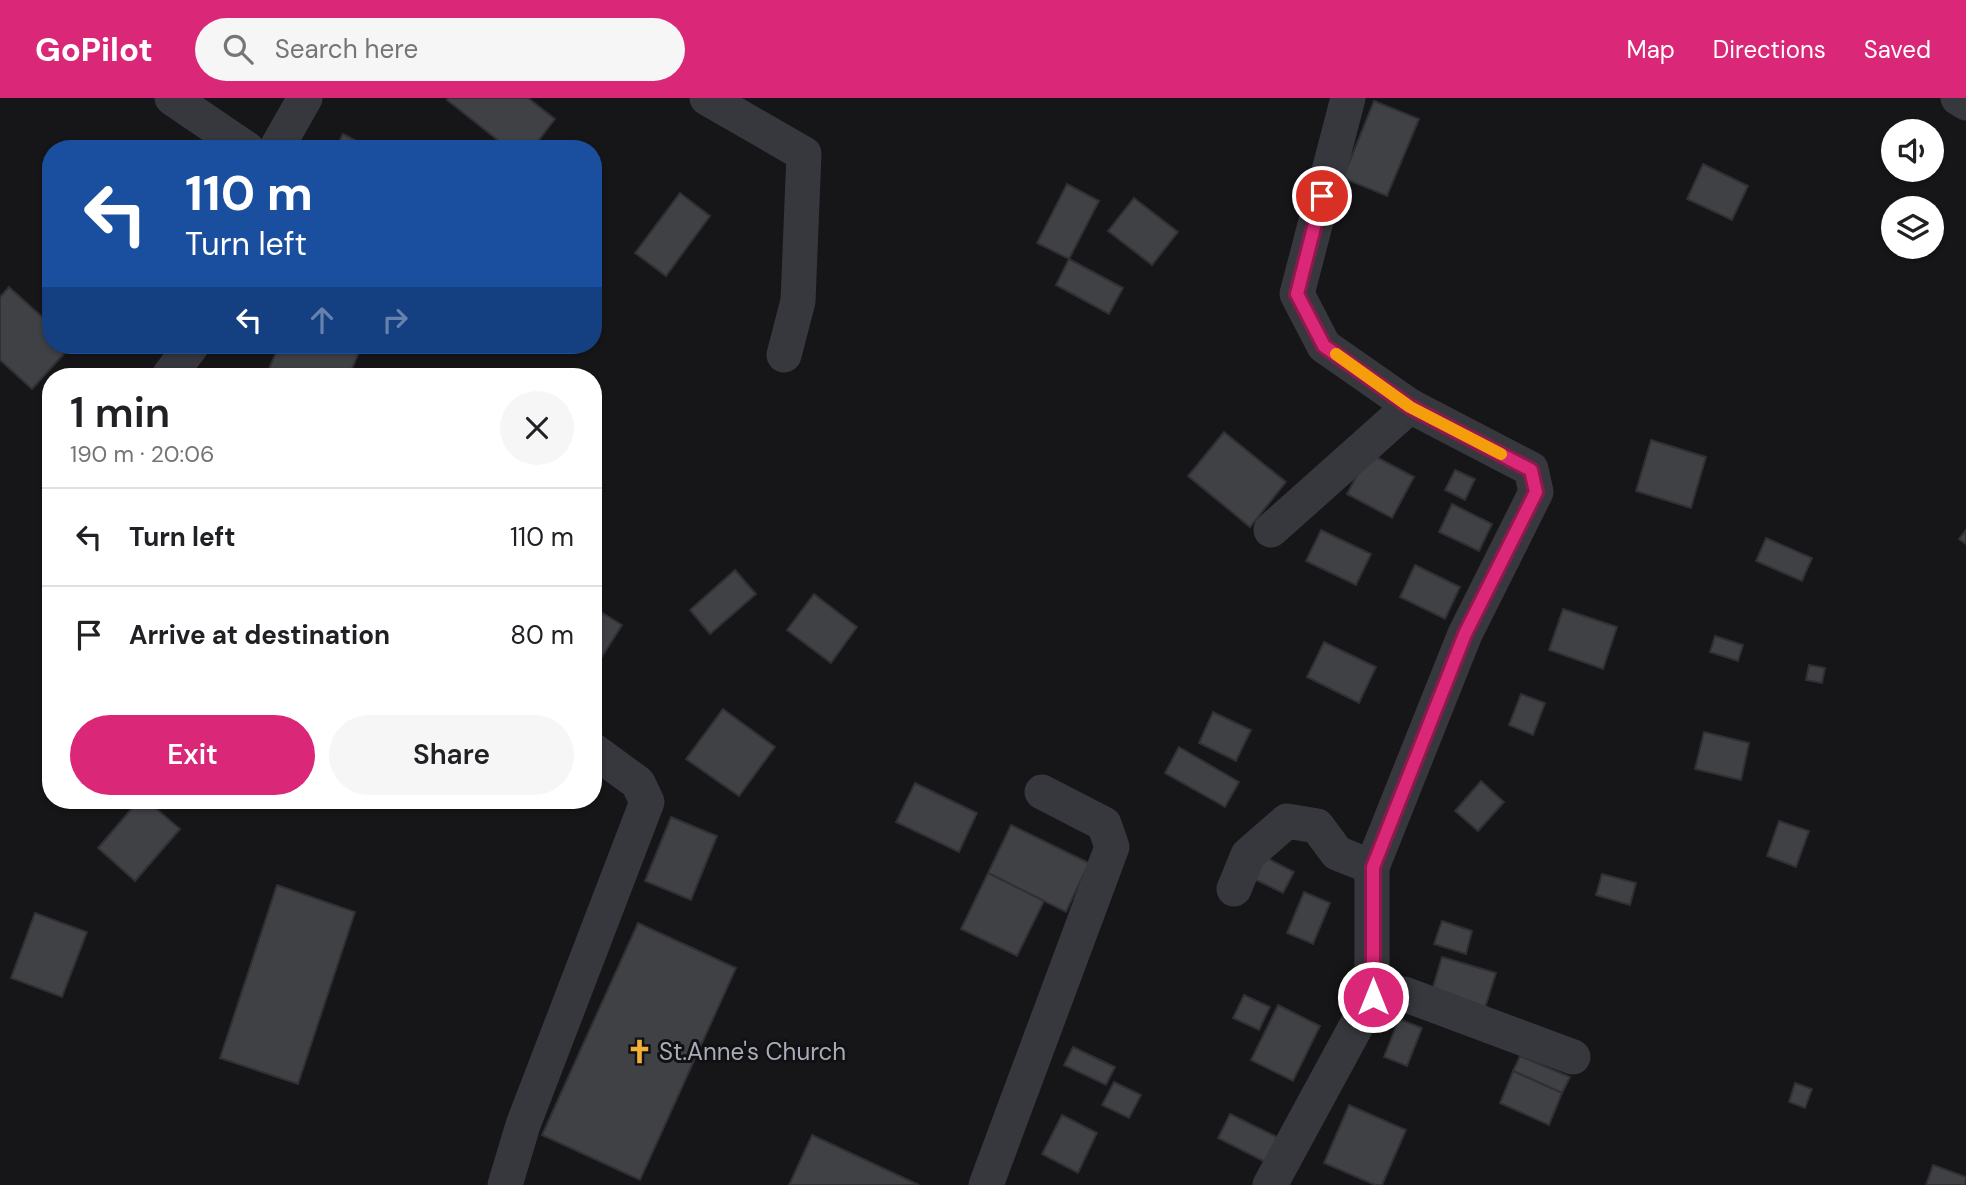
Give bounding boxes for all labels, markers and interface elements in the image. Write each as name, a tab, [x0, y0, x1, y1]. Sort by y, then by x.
search box	[195, 18, 685, 81]
text: GoPilot	[35, 28, 153, 71]
icon: search	[219, 30, 257, 68]
text: Search here	[275, 32, 418, 66]
text: Map	[1627, 34, 1675, 65]
text: Directions	[1713, 34, 1826, 65]
text: Saved	[1864, 34, 1931, 65]
map controls	[1881, 119, 1944, 259]
button: sound	[1881, 119, 1944, 182]
text: 110 m	[185, 161, 313, 225]
pin	[1292, 166, 1352, 226]
icon: left	[70, 168, 161, 259]
icon: arrive	[1303, 177, 1341, 215]
button: layers	[1881, 196, 1944, 259]
text: Turn left	[185, 223, 307, 265]
icon: left	[230, 301, 268, 339]
icon: ahead	[303, 301, 341, 339]
icon: right	[376, 301, 414, 339]
text: 1 min	[70, 385, 170, 440]
button: close	[500, 391, 574, 465]
text: 190 m · 20:06	[70, 439, 214, 469]
icon: left	[70, 518, 108, 556]
text: Turn left	[129, 520, 236, 554]
text: 110 m	[510, 520, 574, 554]
icon: arrive	[70, 616, 108, 654]
text: Arrive at destination	[129, 618, 390, 652]
text: 80 m	[510, 618, 574, 652]
button: Exit	[70, 715, 315, 795]
button: Share	[329, 715, 574, 795]
position arrow	[1336, 960, 1410, 1034]
place label: St.Anne's Church	[659, 1036, 846, 1067]
church icon: St.Anne's Church	[625, 1037, 653, 1065]

